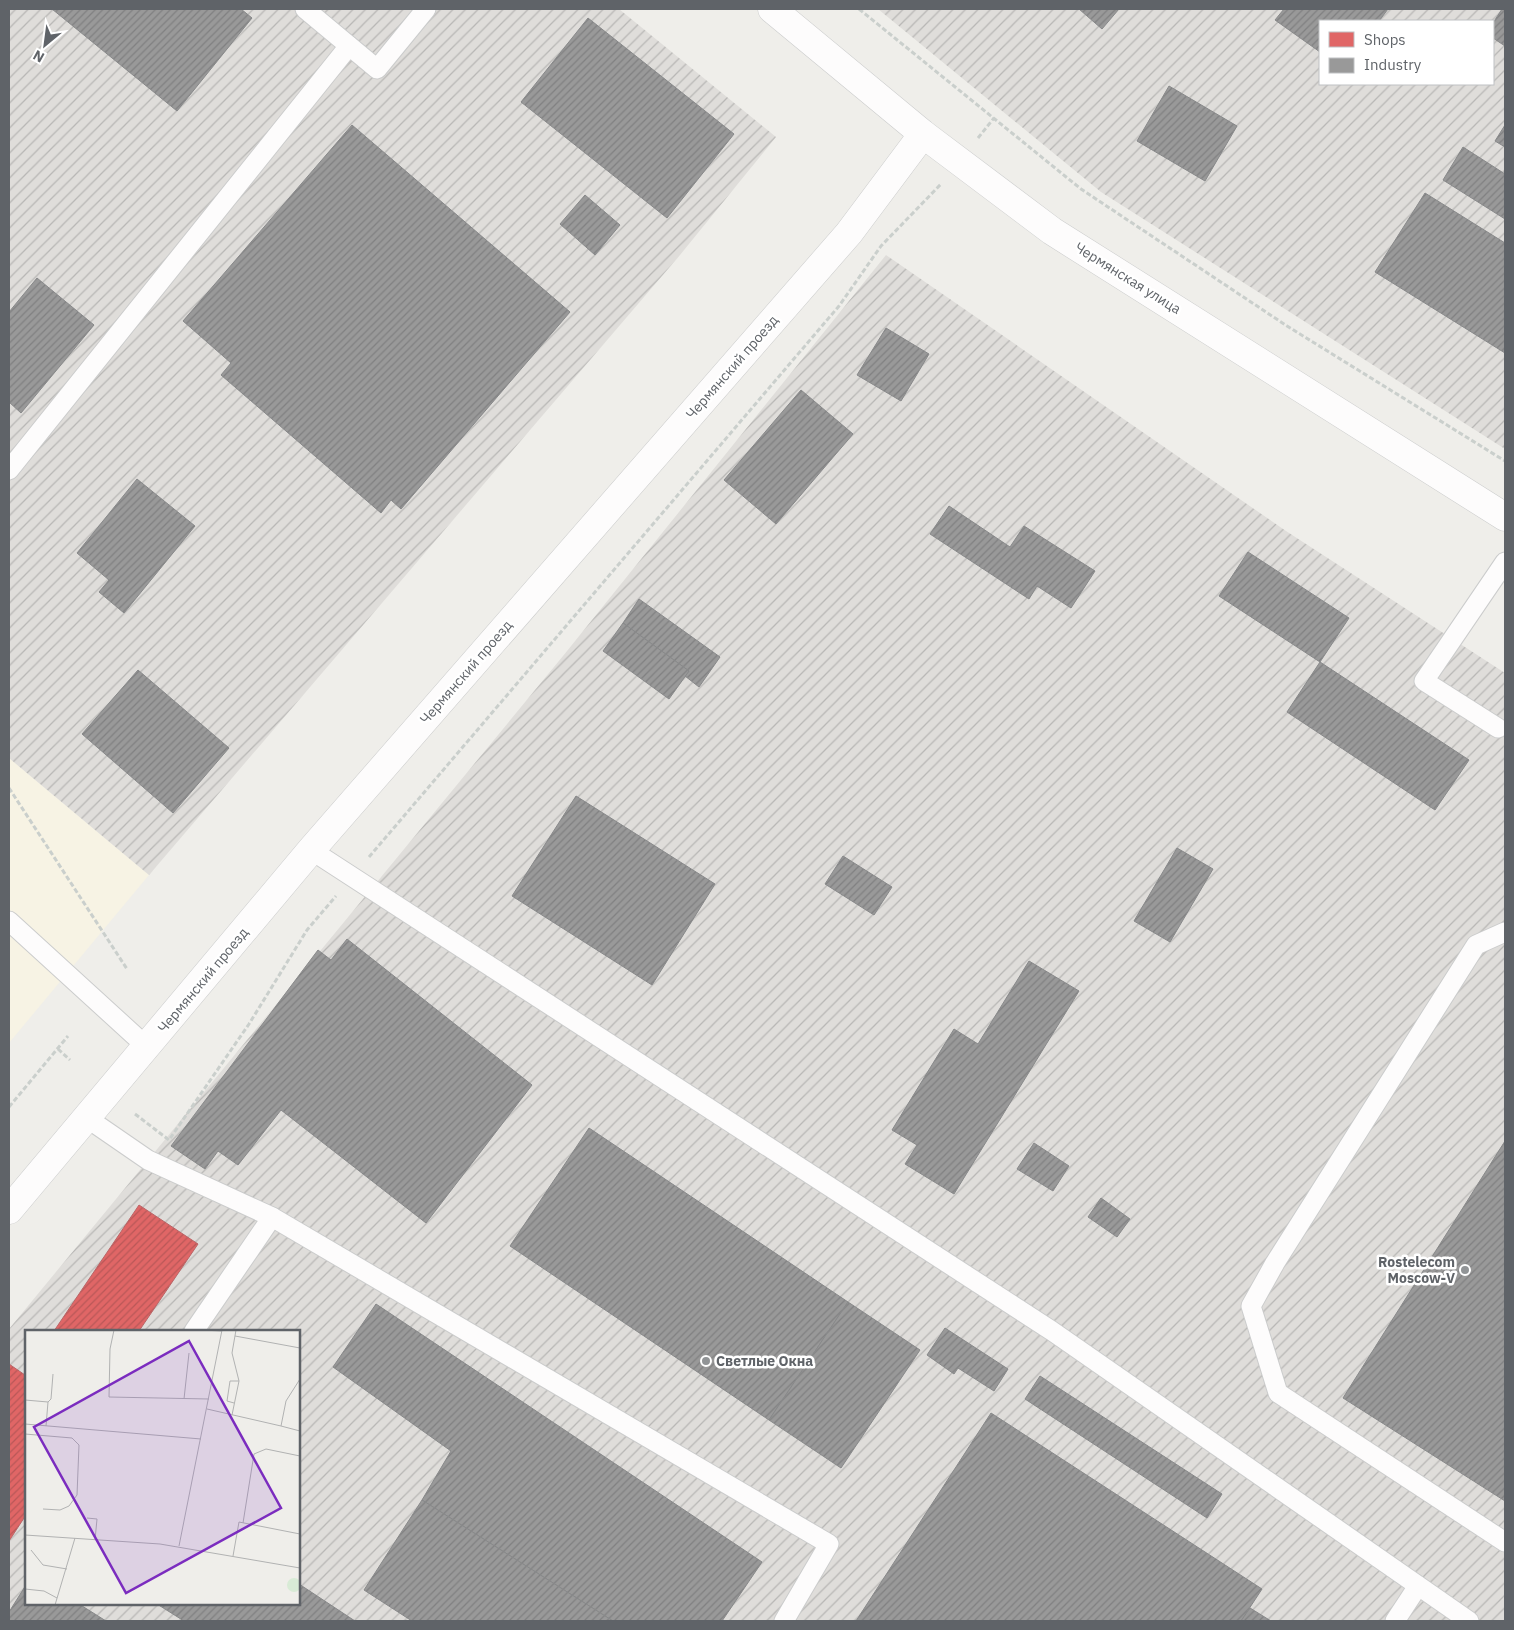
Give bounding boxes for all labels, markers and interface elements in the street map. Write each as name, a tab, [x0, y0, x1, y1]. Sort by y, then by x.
north arrow	[20, 20, 70, 70]
legend	[1319, 20, 1494, 85]
text: Shops	[1364, 30, 1406, 49]
text: N	[30, 46, 47, 67]
text: Industry	[1364, 55, 1422, 74]
street label: Чермянская улица	[1072, 238, 1185, 318]
street label: Чермянский проезд	[682, 311, 782, 423]
street label: Чермянский проезд	[416, 616, 516, 728]
street label: Чермянский проезд	[154, 924, 252, 1036]
place label: Rostelecom Moscow-V	[1378, 1253, 1455, 1287]
marker: Rostelecom Moscow-V	[1459, 1264, 1471, 1276]
inset map	[25, 1330, 300, 1605]
place label: Светлые Окна	[716, 1352, 813, 1370]
marker: Светлые Окна	[700, 1355, 712, 1367]

